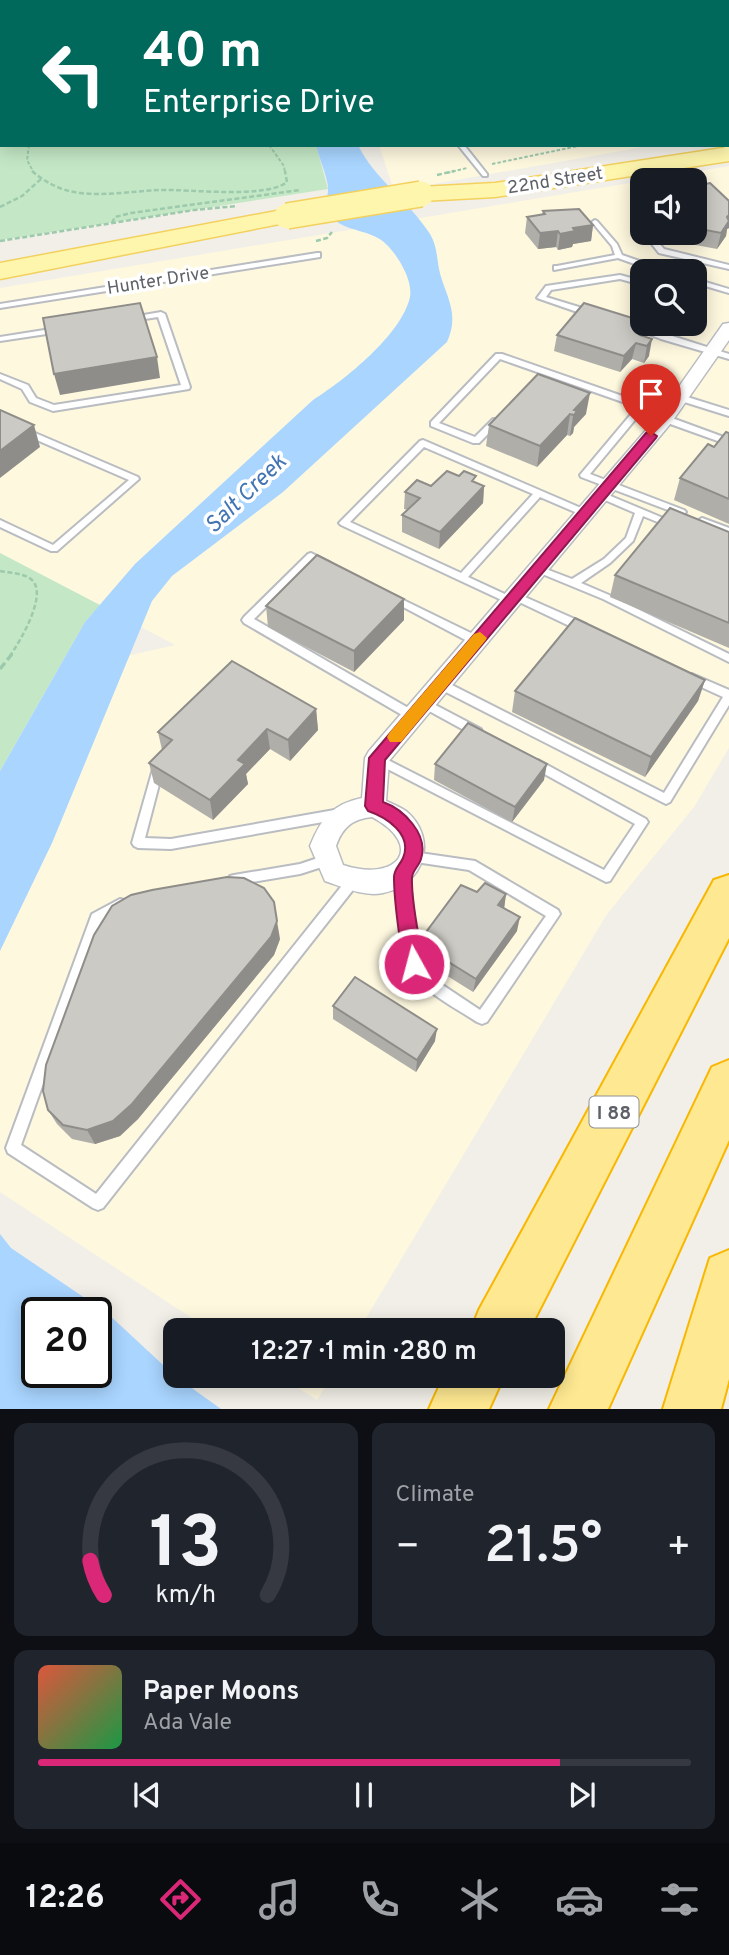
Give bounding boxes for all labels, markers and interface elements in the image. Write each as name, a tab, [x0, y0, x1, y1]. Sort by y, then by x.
text: 40 m	[143, 23, 262, 85]
icon: left	[28, 28, 119, 119]
text: Enterprise Drive	[143, 84, 375, 124]
street label: 22nd Street	[506, 163, 605, 200]
map controls	[630, 168, 707, 336]
button: sound	[630, 168, 707, 245]
button: search	[630, 259, 707, 336]
street label: Hunter Drive	[106, 262, 211, 301]
pin	[621, 364, 681, 436]
icon: arrive	[632, 375, 670, 413]
water label: Salt Creek	[200, 449, 294, 541]
position arrow	[377, 927, 451, 1001]
road number: I 88	[590, 1096, 638, 1128]
speed limit sign: 20	[21, 1297, 112, 1388]
text: 12:27 · 1 min · 280 m	[251, 1336, 477, 1369]
text: Climate	[396, 1481, 474, 1510]
text: 13	[149, 1502, 222, 1594]
text: 21.5°	[484, 1515, 602, 1581]
text: −	[396, 1524, 420, 1573]
text: +	[666, 1524, 691, 1573]
text: km/h	[155, 1580, 216, 1612]
text: Paper Moons	[143, 1676, 299, 1709]
text: Ada Vale	[143, 1709, 232, 1738]
icon: previous	[128, 1776, 166, 1814]
icon: pause	[345, 1776, 383, 1814]
icon: next	[563, 1776, 601, 1814]
icon: directions	[156, 1875, 205, 1924]
icon: music	[255, 1875, 304, 1924]
icon: phone	[355, 1875, 404, 1924]
icon: climate	[455, 1875, 504, 1924]
icon: car	[555, 1875, 604, 1924]
icon: filters	[655, 1875, 704, 1924]
text: 12:26	[25, 1879, 105, 1919]

